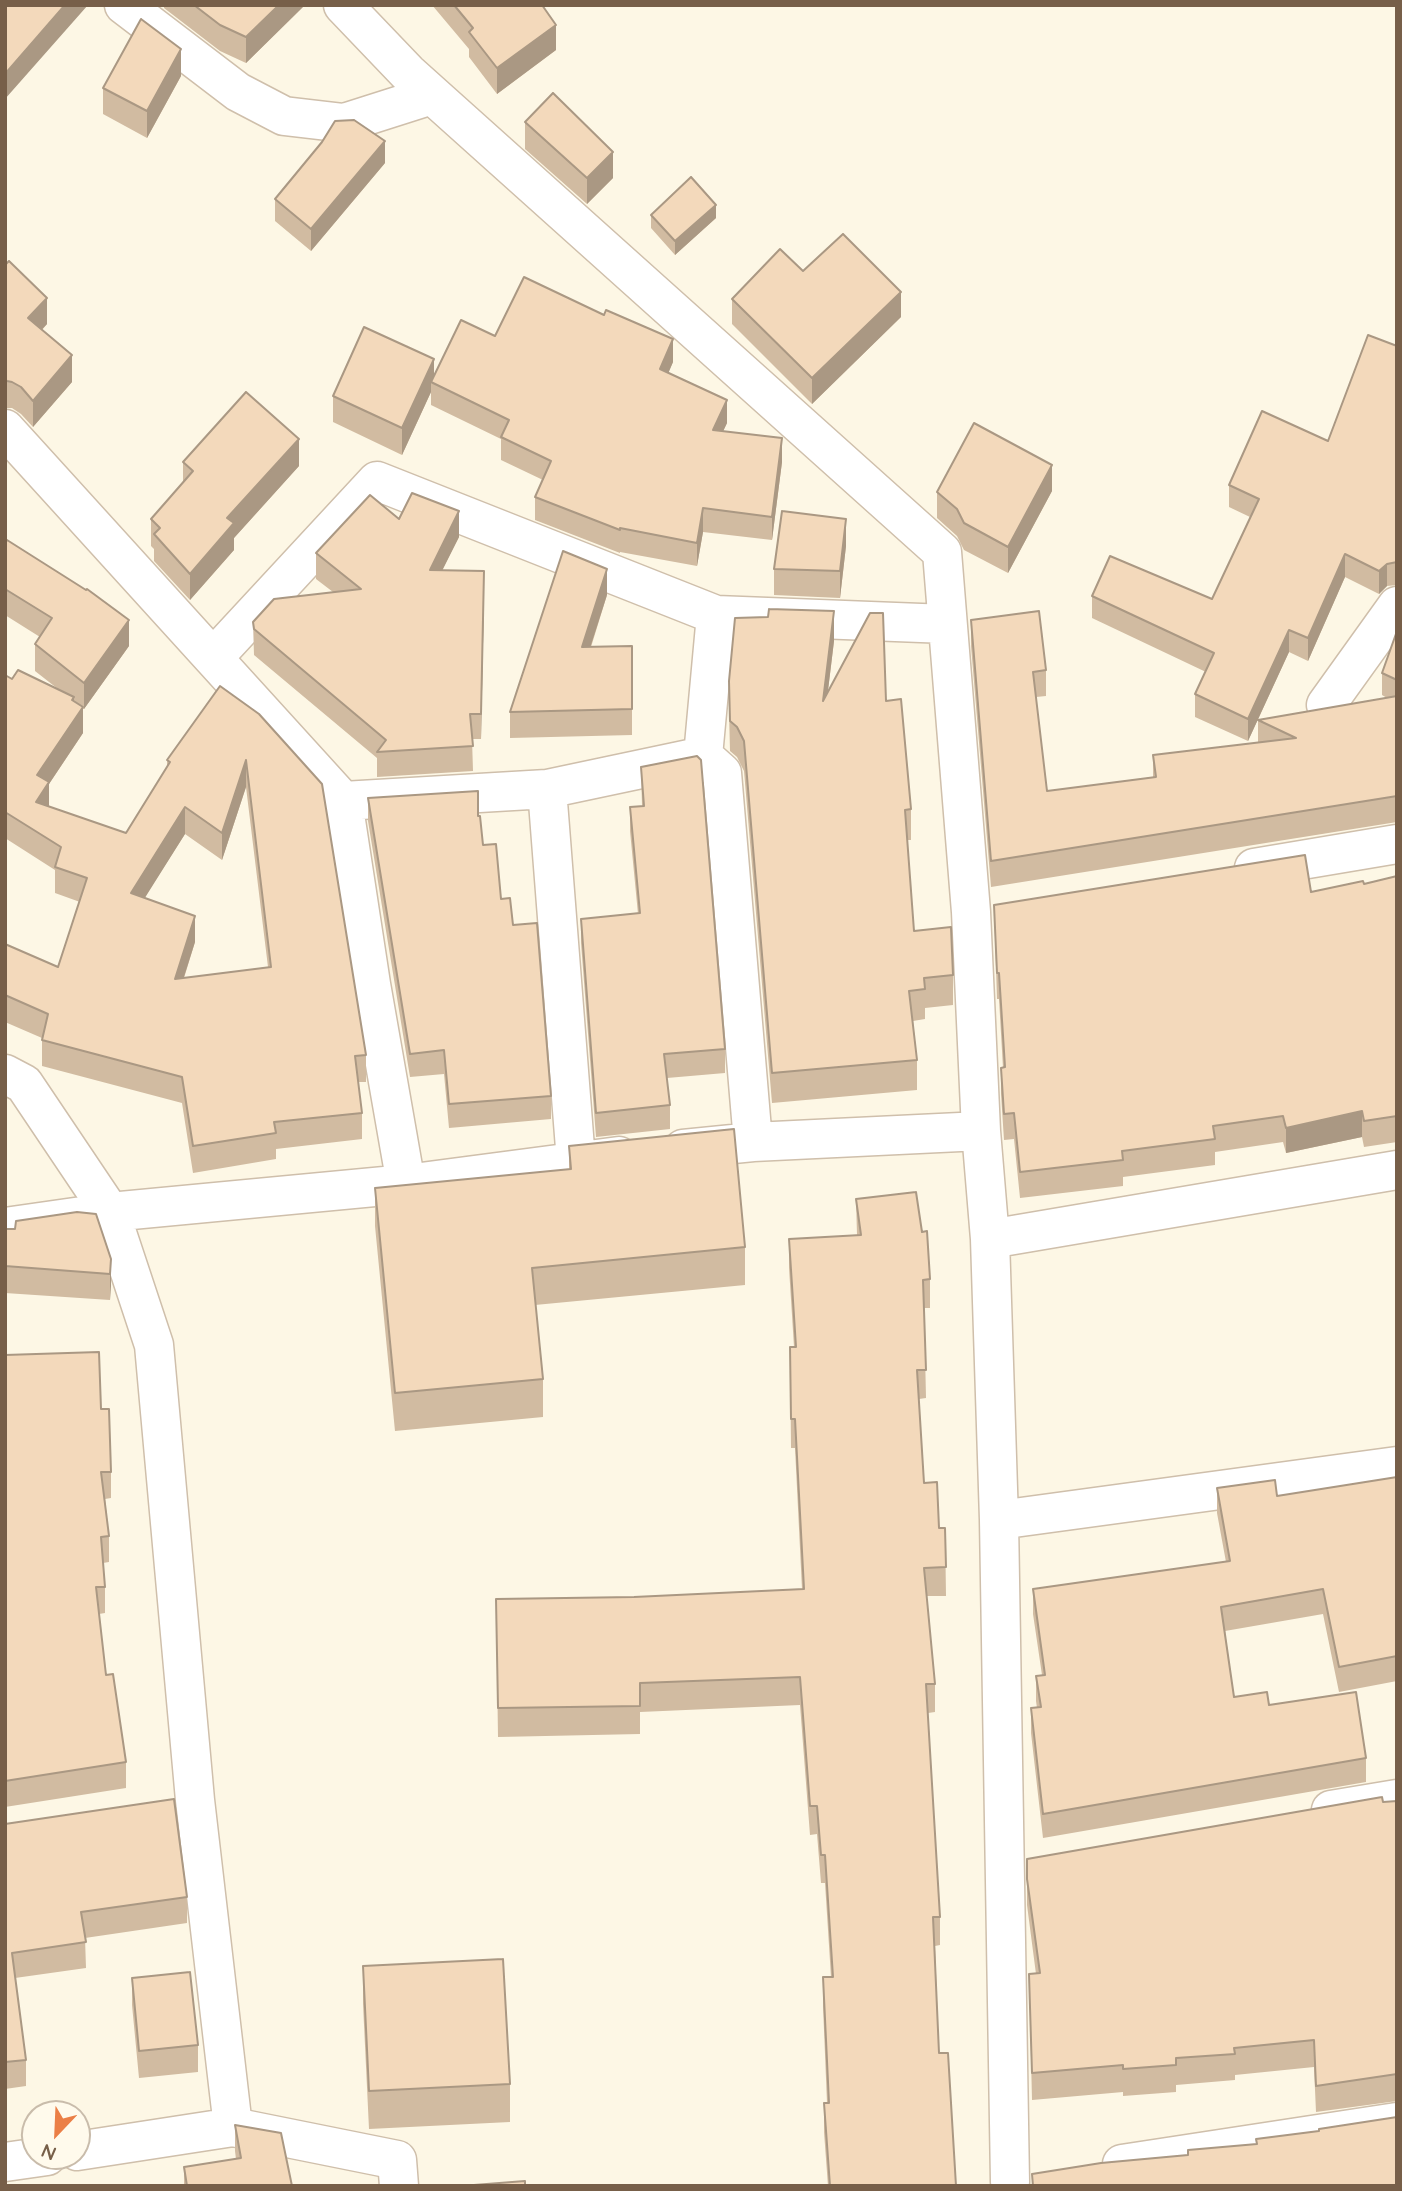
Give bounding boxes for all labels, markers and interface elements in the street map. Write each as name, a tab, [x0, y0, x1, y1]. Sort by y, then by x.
north arrow	[21, 2100, 91, 2170]
text: N	[37, 2139, 60, 2166]

